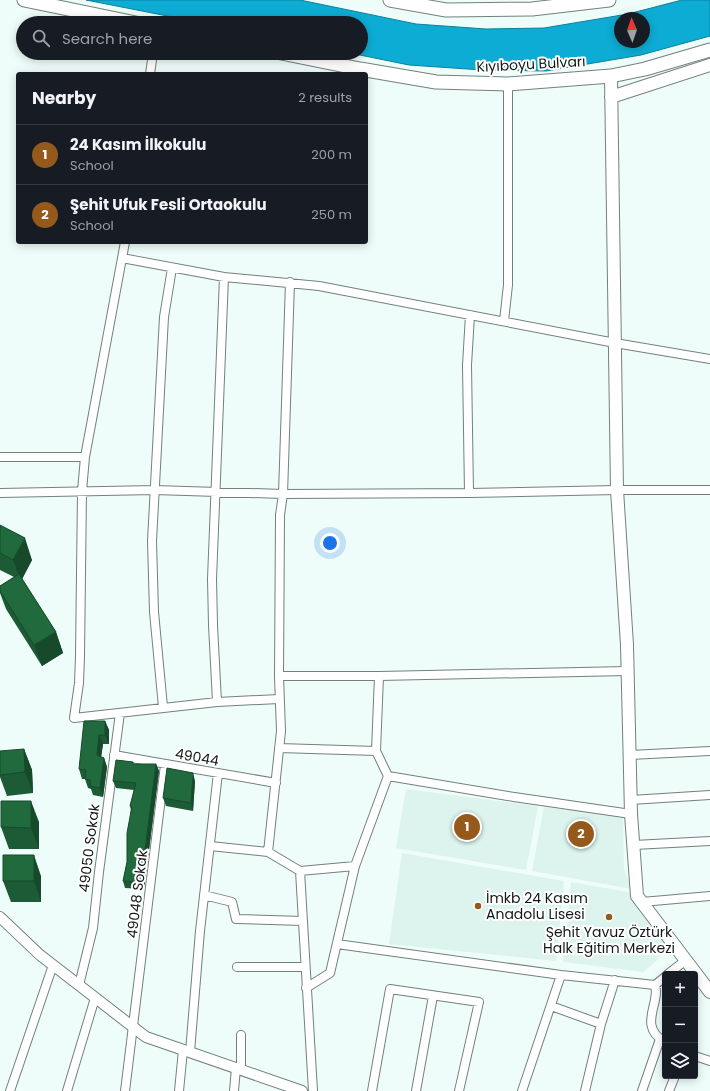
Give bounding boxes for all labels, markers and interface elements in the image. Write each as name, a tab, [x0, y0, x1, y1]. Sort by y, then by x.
north arrow	[614, 12, 650, 48]
search box	[16, 16, 368, 60]
icon: search	[30, 27, 52, 49]
text: Search here	[62, 28, 152, 49]
street label: Kıyıboyu Bulvarı	[476, 51, 586, 77]
text: Nearby	[32, 86, 96, 110]
text: 2 results	[298, 88, 352, 107]
text: 24 Kasım İlkokulu	[70, 134, 206, 155]
text: 1	[43, 145, 47, 164]
text: 200 m	[311, 145, 352, 164]
text: School	[70, 156, 114, 175]
text: Şehit Ufuk Fesli Ortaokulu	[70, 194, 267, 215]
text: 2	[41, 205, 49, 224]
text: 250 m	[311, 205, 352, 224]
text: School	[70, 216, 114, 235]
your location	[320, 533, 340, 553]
street label: 49044	[174, 743, 221, 771]
street label: 49050 Sokak	[74, 802, 104, 893]
pin: 1	[454, 812, 480, 842]
pin: 2	[568, 819, 594, 849]
street label: 49048 Sokak	[122, 848, 152, 939]
place label: İmkb 24 Kasım Anadolu Lisesi	[486, 888, 588, 924]
marker: İmkb 24 Kasım Anadolu Lisesi	[473, 901, 483, 911]
marker: Şehit Yavuz Öztürk Halk Eğitim Merkezi	[604, 912, 614, 922]
place label: Şehit Yavuz Öztürk Halk Eğitim Merkezi	[543, 922, 675, 958]
map controls	[662, 971, 698, 1079]
button: +	[662, 971, 698, 1007]
button: −	[662, 1007, 698, 1043]
button: layers	[662, 1043, 698, 1079]

